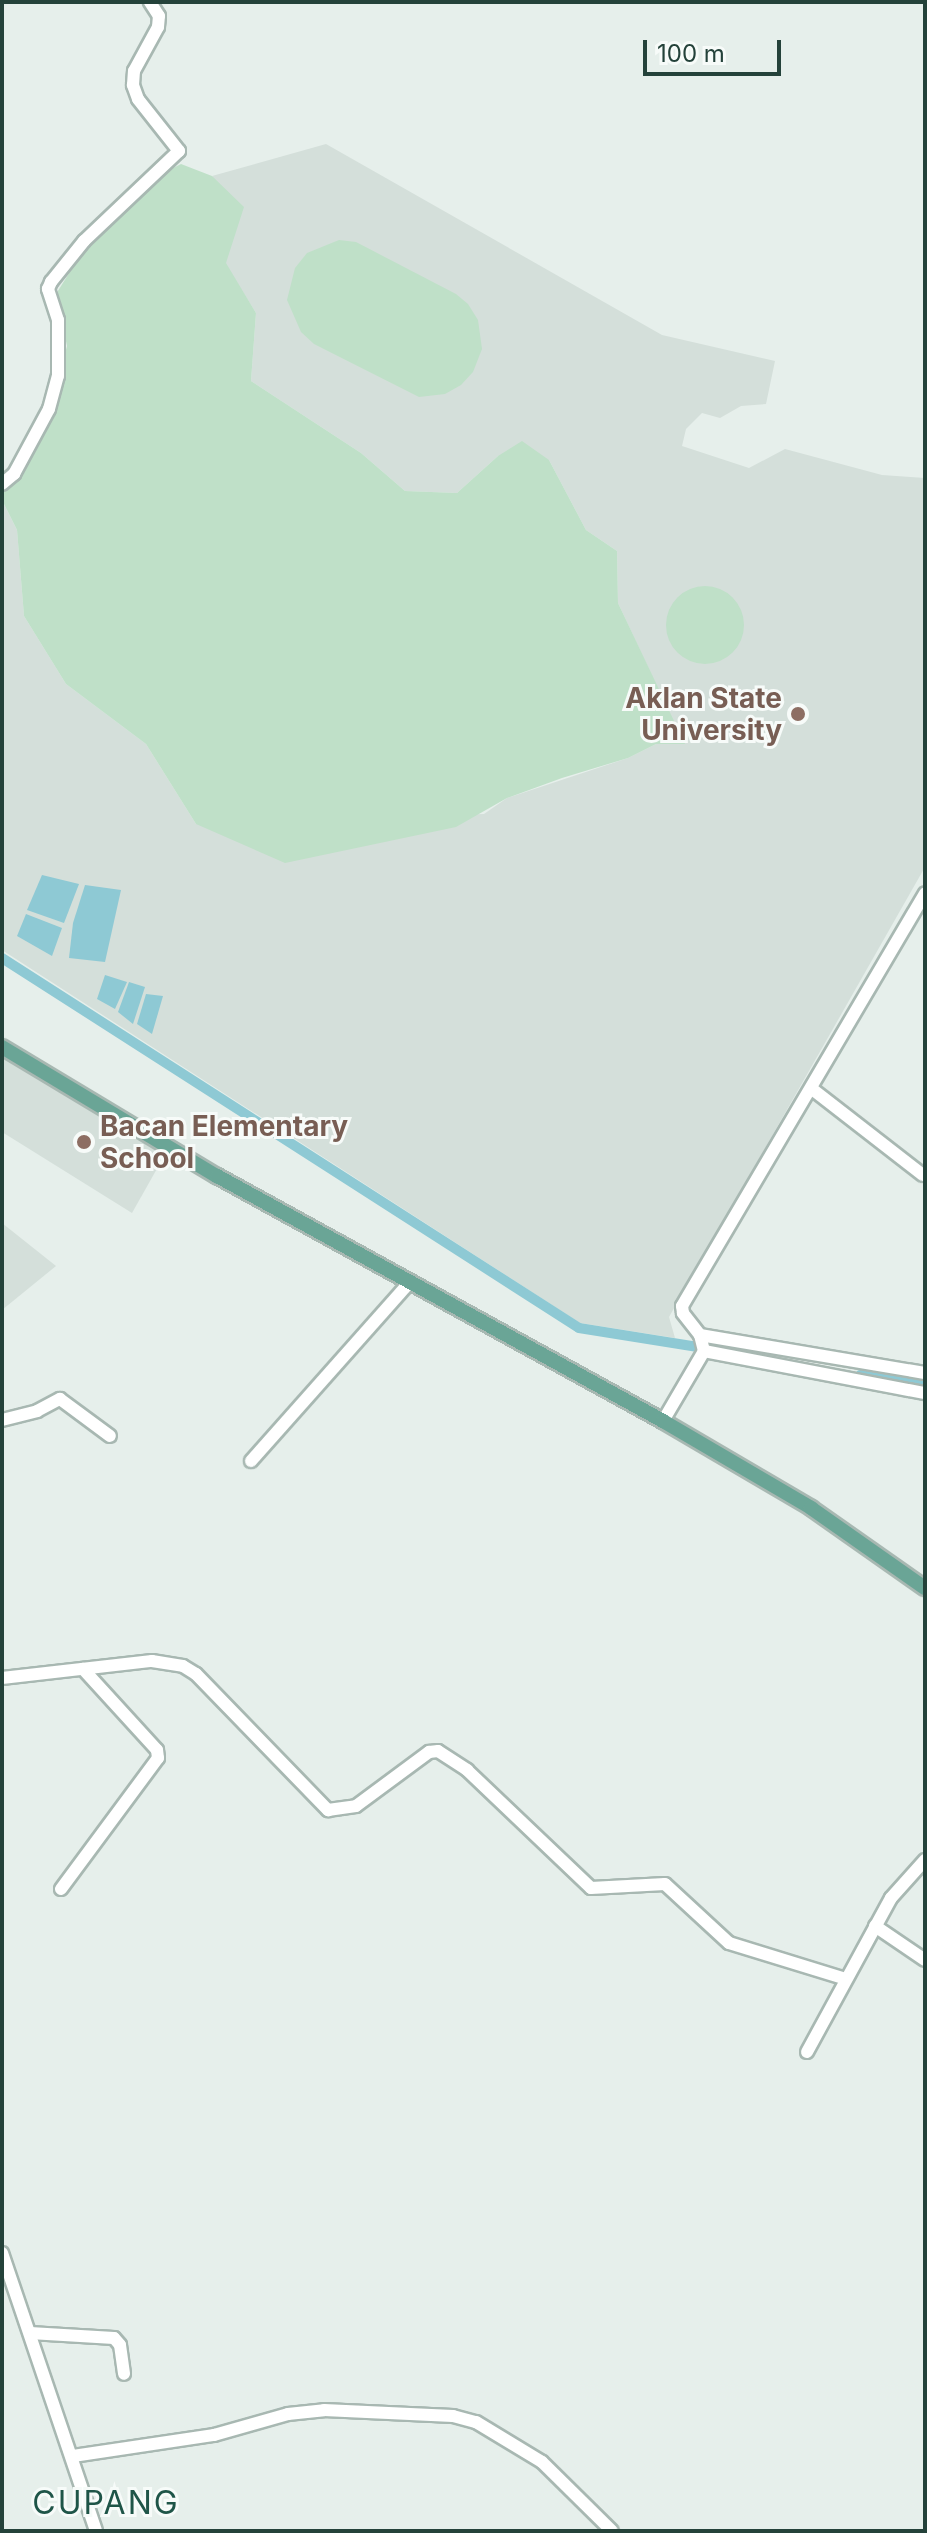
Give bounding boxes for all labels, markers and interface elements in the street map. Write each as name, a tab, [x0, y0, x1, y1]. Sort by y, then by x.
scale bar	[647, 24, 785, 74]
text: 100 m	[657, 39, 725, 68]
place label: Aklan State University	[625, 681, 782, 747]
marker: Aklan State University	[789, 705, 807, 723]
place label: Bacan Elementary School	[100, 1109, 348, 1175]
marker: Bacan Elementary School	[75, 1133, 93, 1151]
district label: CUPANG	[32, 2484, 180, 2522]

